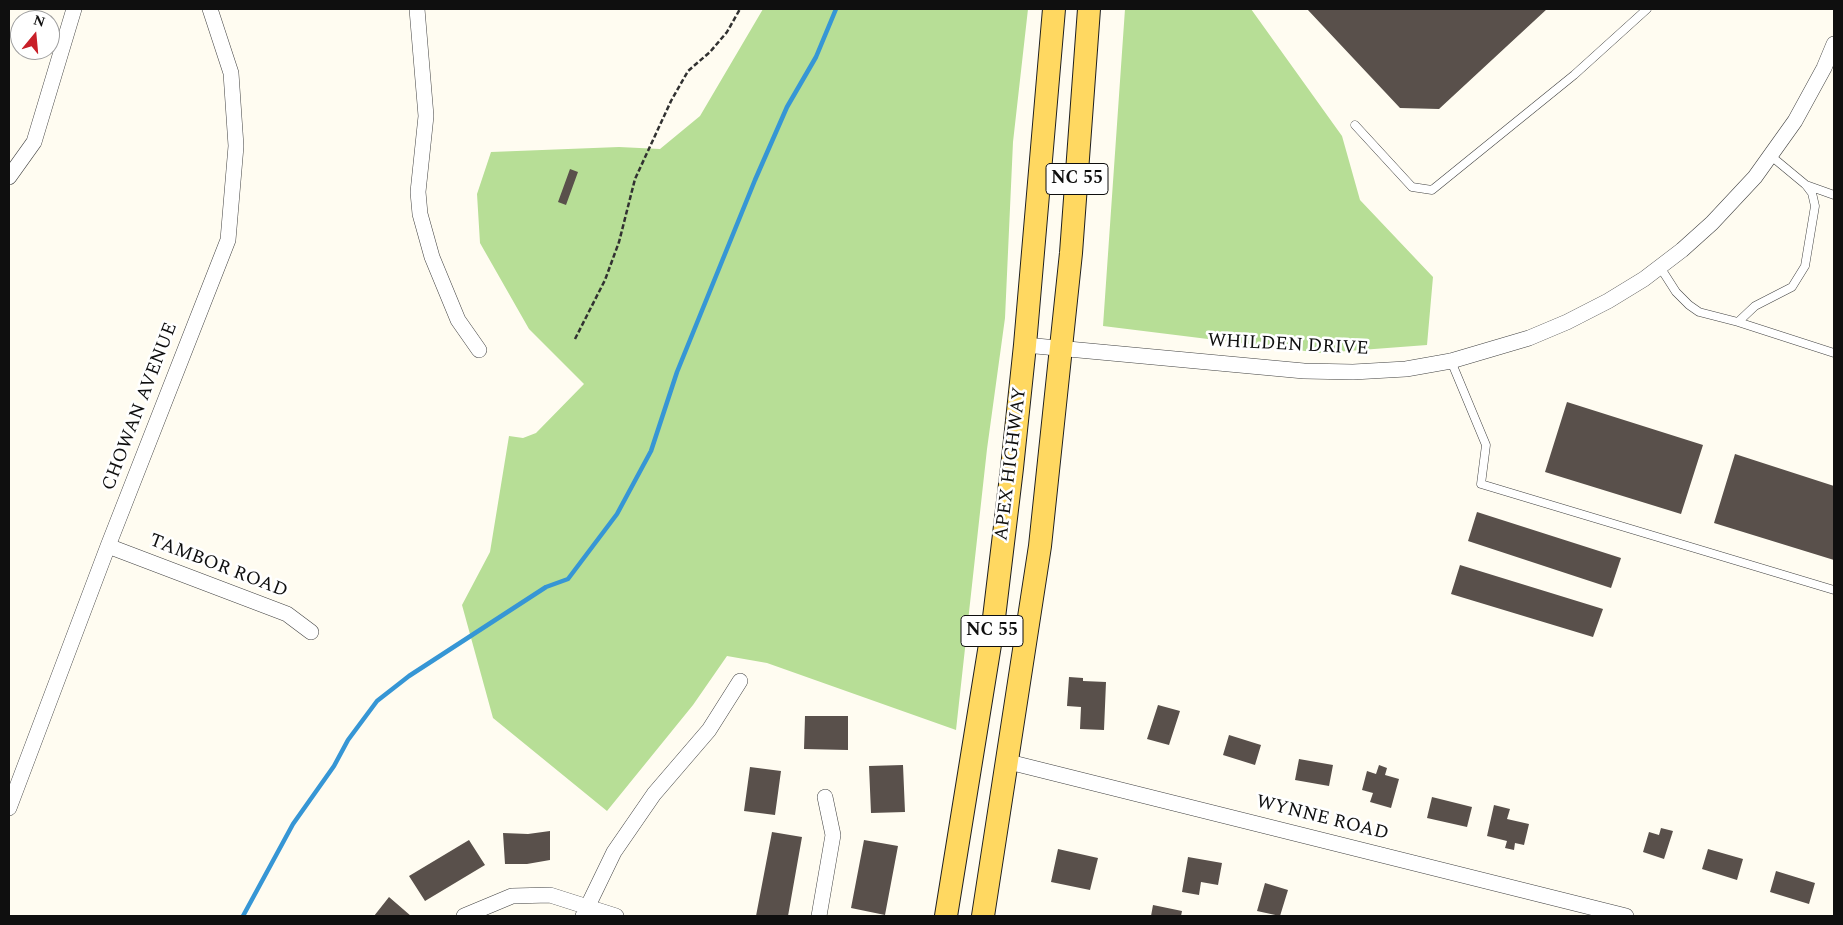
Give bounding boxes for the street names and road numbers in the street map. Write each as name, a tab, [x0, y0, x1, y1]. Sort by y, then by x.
road number: NC 55	[1046, 163, 1108, 194]
street label: CHOWAN AVENUE	[98, 320, 184, 494]
street label: WHILDEN DRIVE	[1207, 330, 1369, 362]
street label: APEX HIGHWAY	[991, 386, 1033, 542]
street label: TAMBOR ROAD	[146, 530, 290, 604]
road number: NC 55	[961, 616, 1023, 646]
street label: WYNNE ROAD	[1253, 792, 1391, 846]

